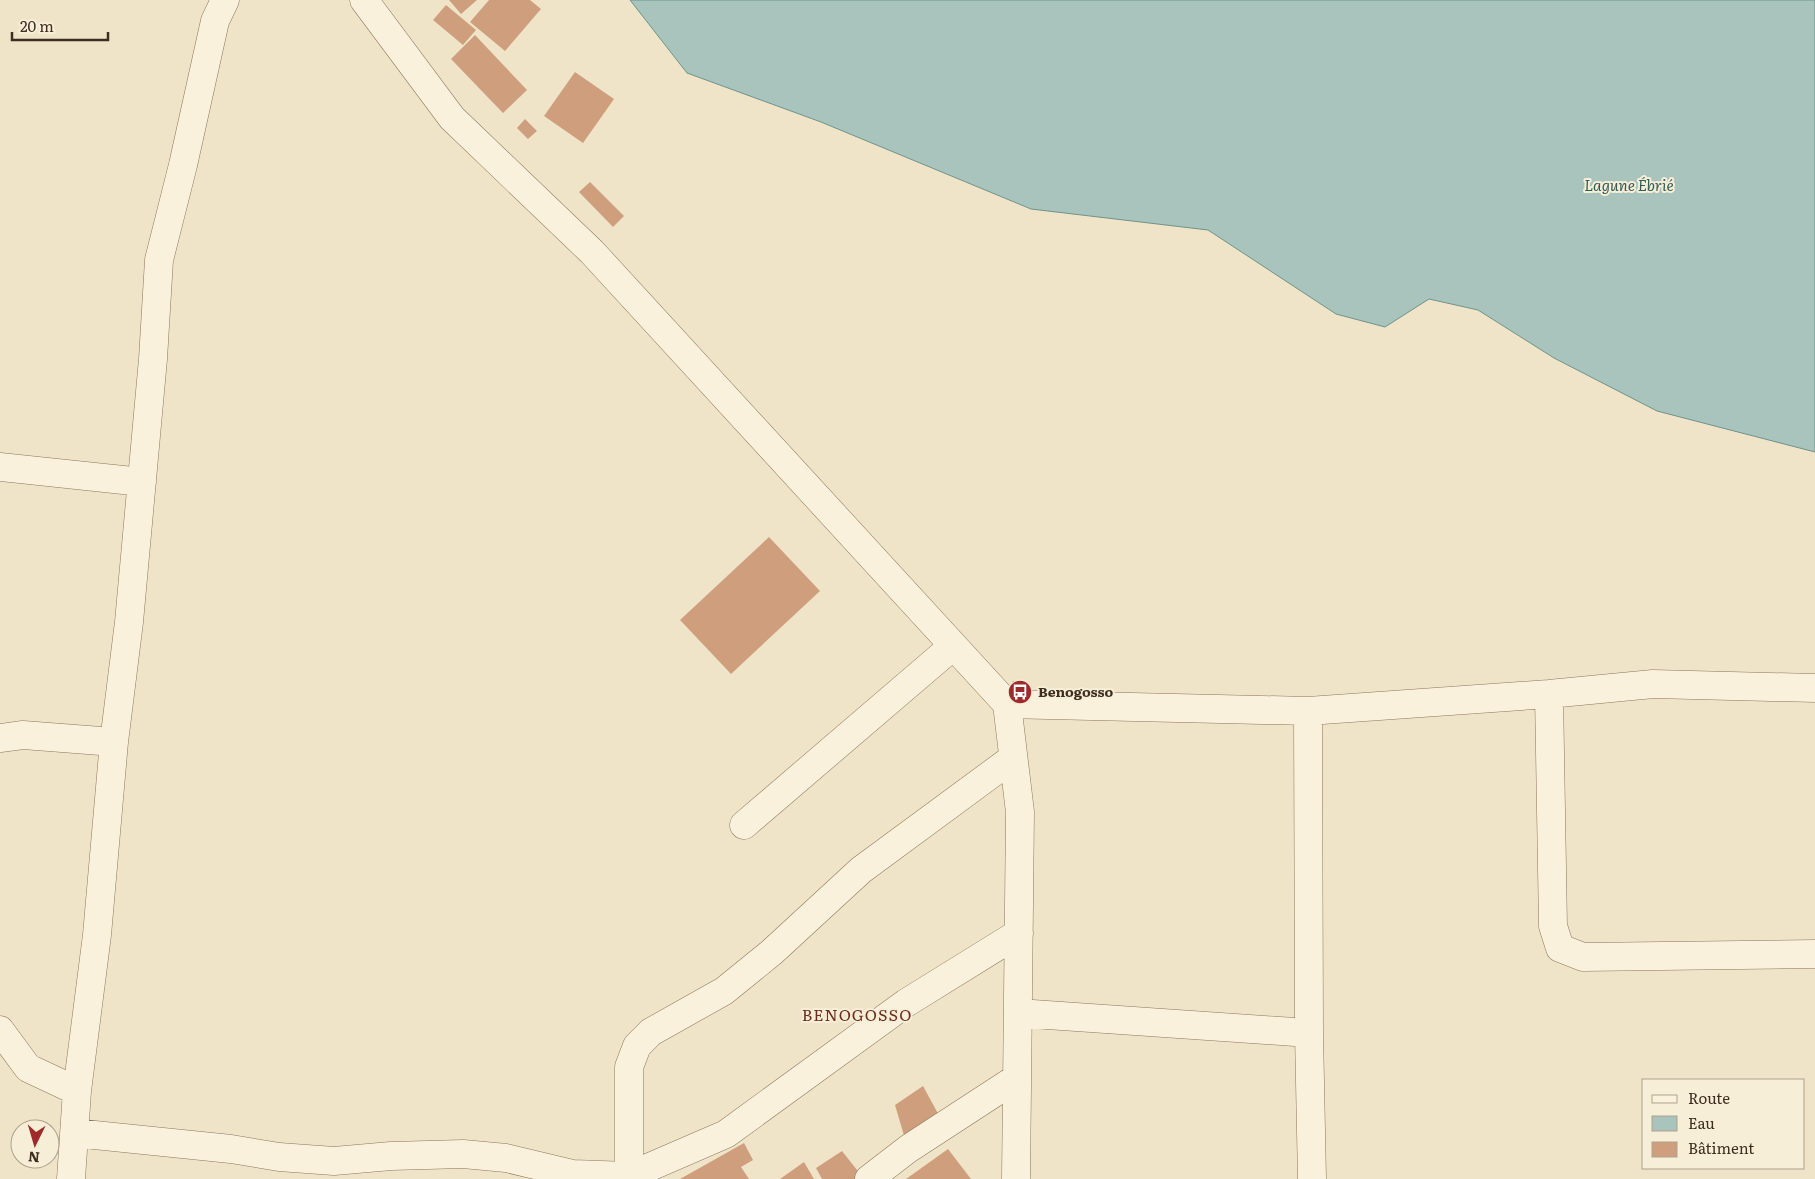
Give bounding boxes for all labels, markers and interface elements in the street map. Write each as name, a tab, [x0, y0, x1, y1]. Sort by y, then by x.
scale bar	[12, 10, 109, 42]
text: 20 m	[20, 14, 54, 37]
water label: Lagune Ébrié	[1584, 173, 1674, 196]
bus stop icon: Benogosso	[1007, 679, 1033, 705]
place label: Benogosso	[1038, 681, 1114, 701]
district label: BENOGOSSO	[802, 1002, 912, 1026]
legend	[1642, 1079, 1805, 1169]
text: Route	[1688, 1086, 1730, 1109]
text: Eau	[1688, 1111, 1715, 1134]
north arrow	[10, 1119, 60, 1169]
text: Bâtiment	[1688, 1136, 1754, 1159]
text: N	[27, 1147, 41, 1168]

